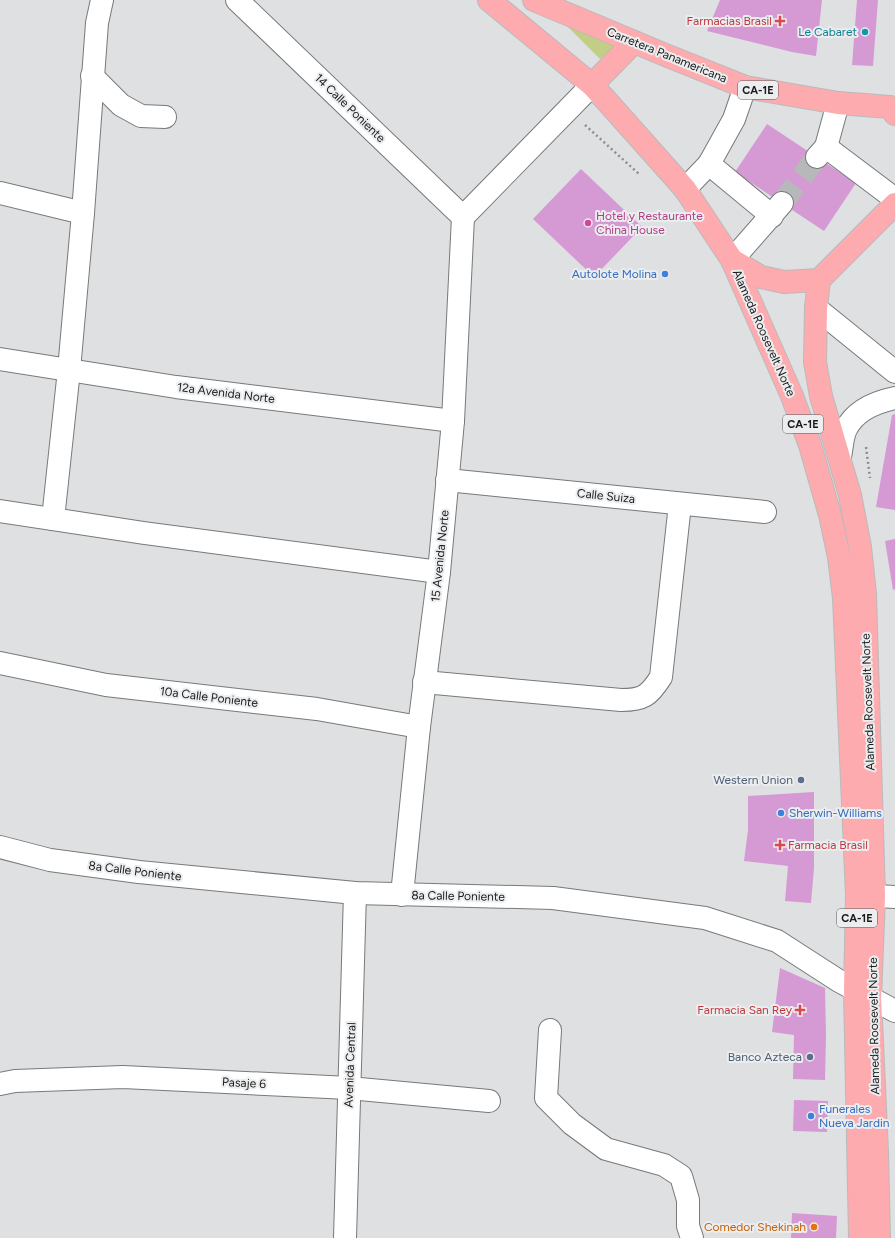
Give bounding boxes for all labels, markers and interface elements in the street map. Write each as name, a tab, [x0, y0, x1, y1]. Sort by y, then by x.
place label: Farmacias Brasil	[687, 14, 772, 28]
marker: Farmacias Brasil	[775, 16, 785, 26]
street label: Carretera Panamericana	[605, 24, 729, 86]
place label: Le Cabaret	[798, 25, 857, 39]
marker: Le Cabaret	[860, 27, 870, 37]
street label: 14 Calle Poniente	[312, 71, 388, 145]
road number: CA-1E	[738, 81, 778, 99]
place label: Hotel y Restaurante China House	[596, 209, 703, 237]
marker: Hotel y Restaurante China House	[583, 218, 593, 228]
place label: Autolote Molina	[572, 267, 657, 281]
street label: Alameda Roosevelt Norte	[730, 267, 799, 399]
marker: Autolote Molina	[660, 269, 670, 279]
street label: 12a Avenida Norte	[176, 380, 276, 406]
road number: CA-1E	[783, 415, 823, 433]
street label: Calle Suiza	[576, 486, 636, 506]
street label: 15 Avenida Norte	[428, 509, 452, 603]
street label: Alameda Roosevelt Norte	[859, 633, 877, 771]
street label: 10a Calle Poniente	[159, 684, 259, 710]
place label: Western Union	[713, 773, 793, 787]
marker: Western Union	[796, 775, 806, 785]
place label: Sherwin-Williams	[789, 806, 882, 820]
marker: Sherwin-Williams	[776, 808, 786, 818]
place label: Farmacia Brasil	[788, 838, 868, 852]
marker: Farmacia Brasil	[775, 840, 785, 850]
street label: 8a Calle Poniente	[88, 858, 183, 884]
street label: 8a Calle Poniente	[411, 888, 505, 904]
road number: CA-1E	[837, 909, 877, 927]
street label: Alameda Roosevelt Norte	[866, 957, 882, 1095]
place label: Farmacia San Rey	[697, 1003, 793, 1017]
marker: Farmacia San Rey	[795, 1005, 805, 1015]
street label: Avenida Central	[342, 1022, 358, 1108]
place label: Banco Azteca	[728, 1050, 802, 1064]
marker: Banco Azteca	[805, 1052, 815, 1062]
street label: Pasaje 6	[222, 1075, 267, 1091]
place label: Funerales Nueva Jardin	[819, 1102, 890, 1130]
marker: Funerales Nueva Jardin	[806, 1111, 816, 1121]
place label: Comedor Shekinah	[704, 1220, 806, 1234]
marker: Comedor Shekinah	[809, 1222, 819, 1232]

